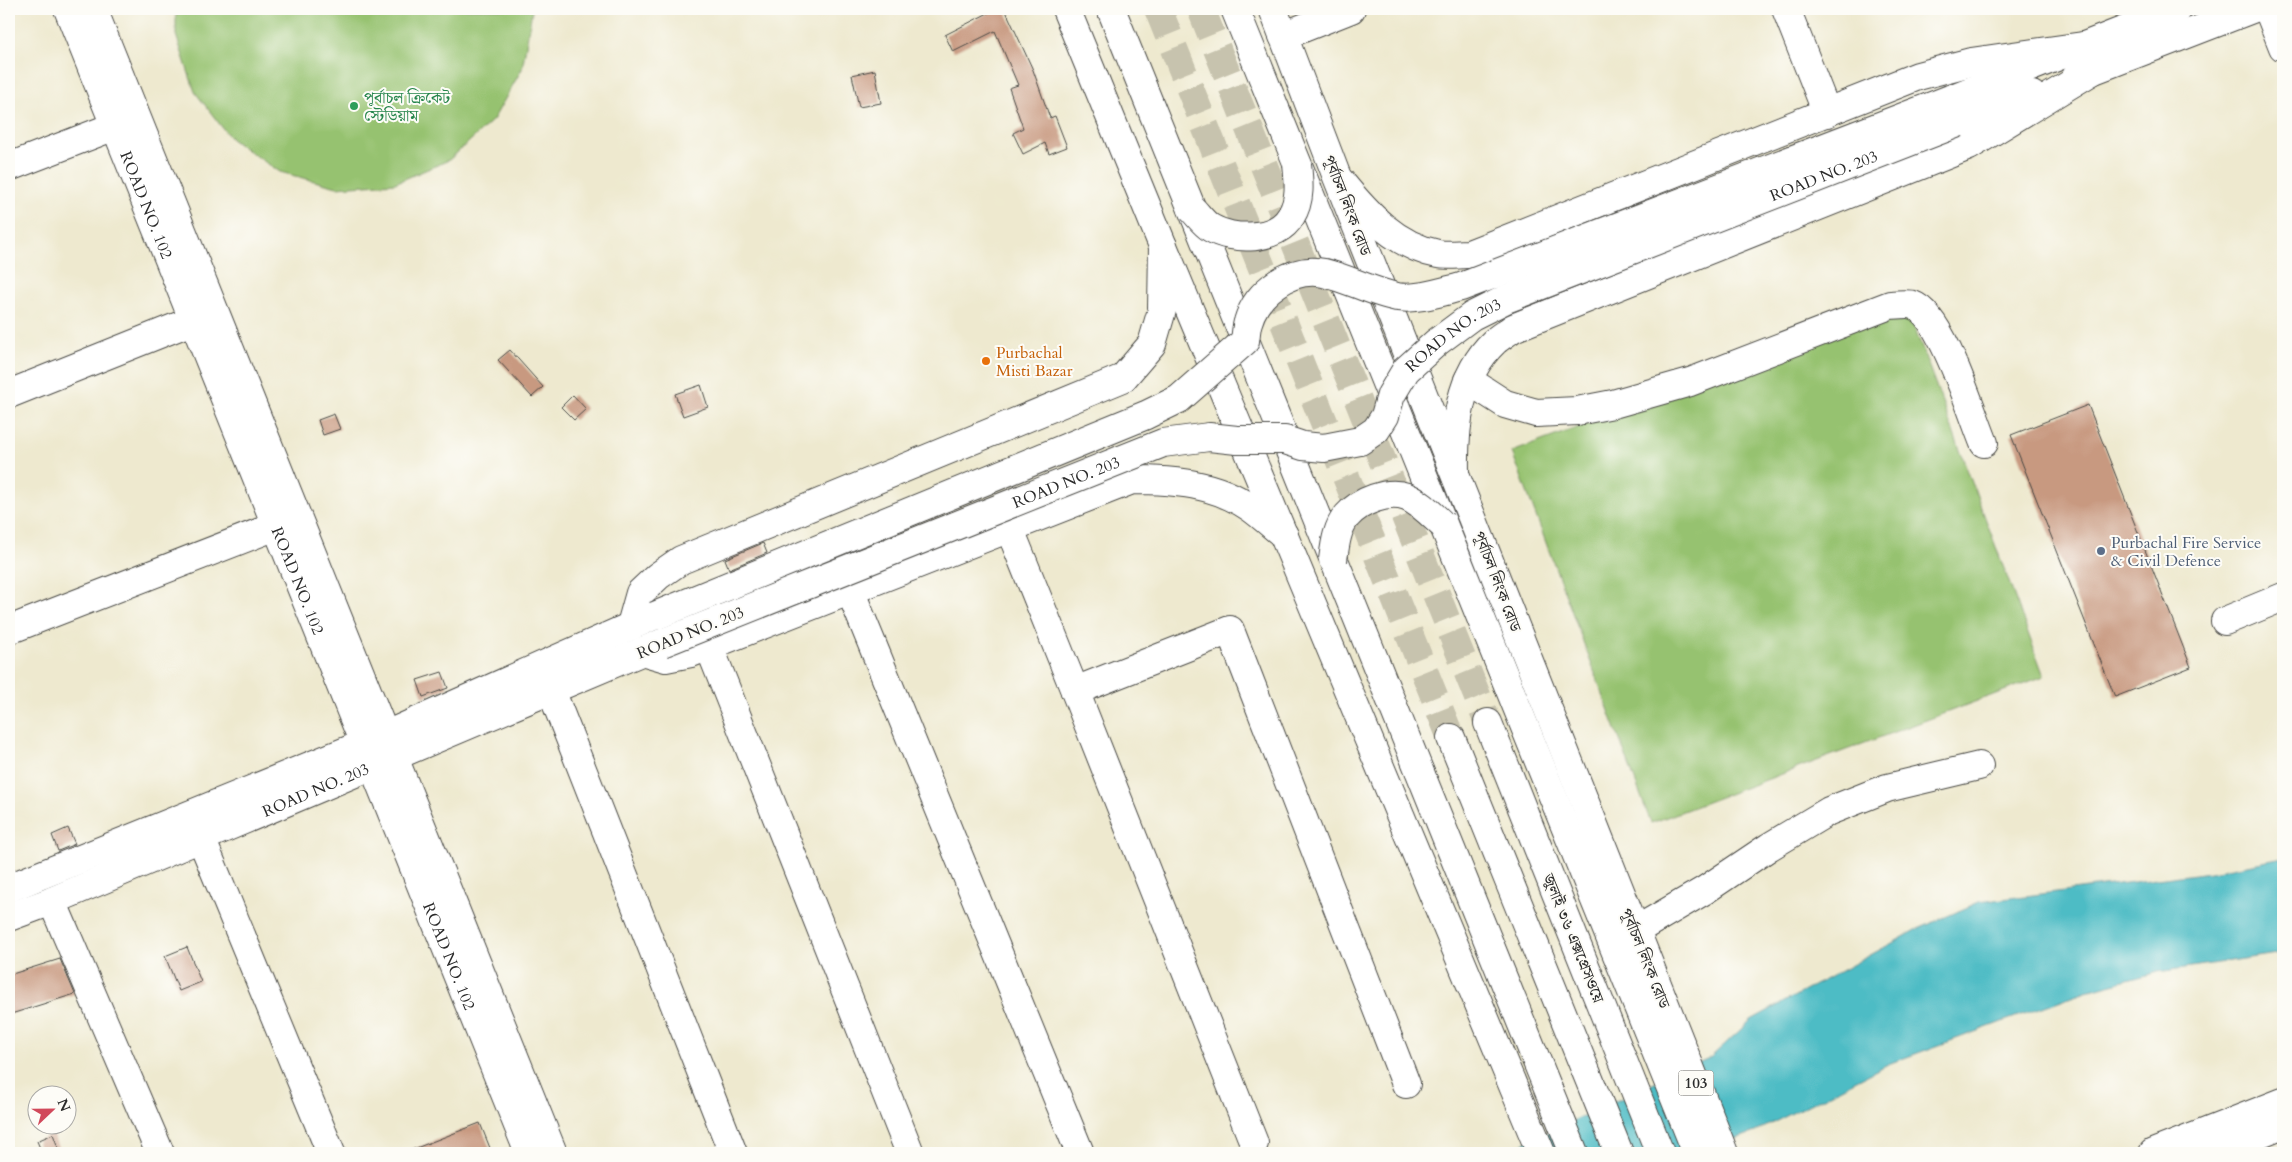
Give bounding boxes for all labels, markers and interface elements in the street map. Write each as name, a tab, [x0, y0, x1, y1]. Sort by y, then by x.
place label: পূর্বাচল ক্রিকেট স্টেডিয়াম	[364, 87, 451, 127]
marker: পূর্বাচল ক্রিকেট স্টেডিয়াম	[348, 100, 360, 112]
street label: ROAD NO. 203	[1767, 145, 1881, 207]
street label: ROAD NO. 102	[114, 148, 177, 262]
street label: পূর্বাচল লিংক রোড	[1318, 152, 1377, 260]
street label: ROAD NO. 203	[1401, 293, 1505, 377]
place label: Purbachal Misti Bazar	[996, 342, 1073, 382]
marker: Purbachal Misti Bazar	[980, 355, 992, 367]
street label: ROAD NO. 203	[1009, 451, 1123, 514]
street label: ROAD NO. 102	[266, 524, 329, 638]
street label: পূর্বাচল লিংক রোড	[1468, 528, 1527, 636]
place label: Purbachal Fire Service & Civil Defence	[2111, 532, 2261, 572]
marker: Purbachal Fire Service & Civil Defence	[2095, 545, 2107, 557]
street label: ROAD NO. 203	[633, 601, 747, 664]
street label: ROAD NO. 203	[259, 758, 373, 823]
street label: জুলাই ৩৬ এক্সপ্রেসওয়ে	[1537, 870, 1609, 1007]
street label: ROAD NO. 102	[417, 899, 480, 1013]
street label: পূর্বাচল লিংক রোড	[1615, 905, 1676, 1013]
road number: 103	[1678, 1070, 1714, 1096]
north arrow	[28, 1084, 78, 1134]
text: N	[53, 1096, 75, 1115]

